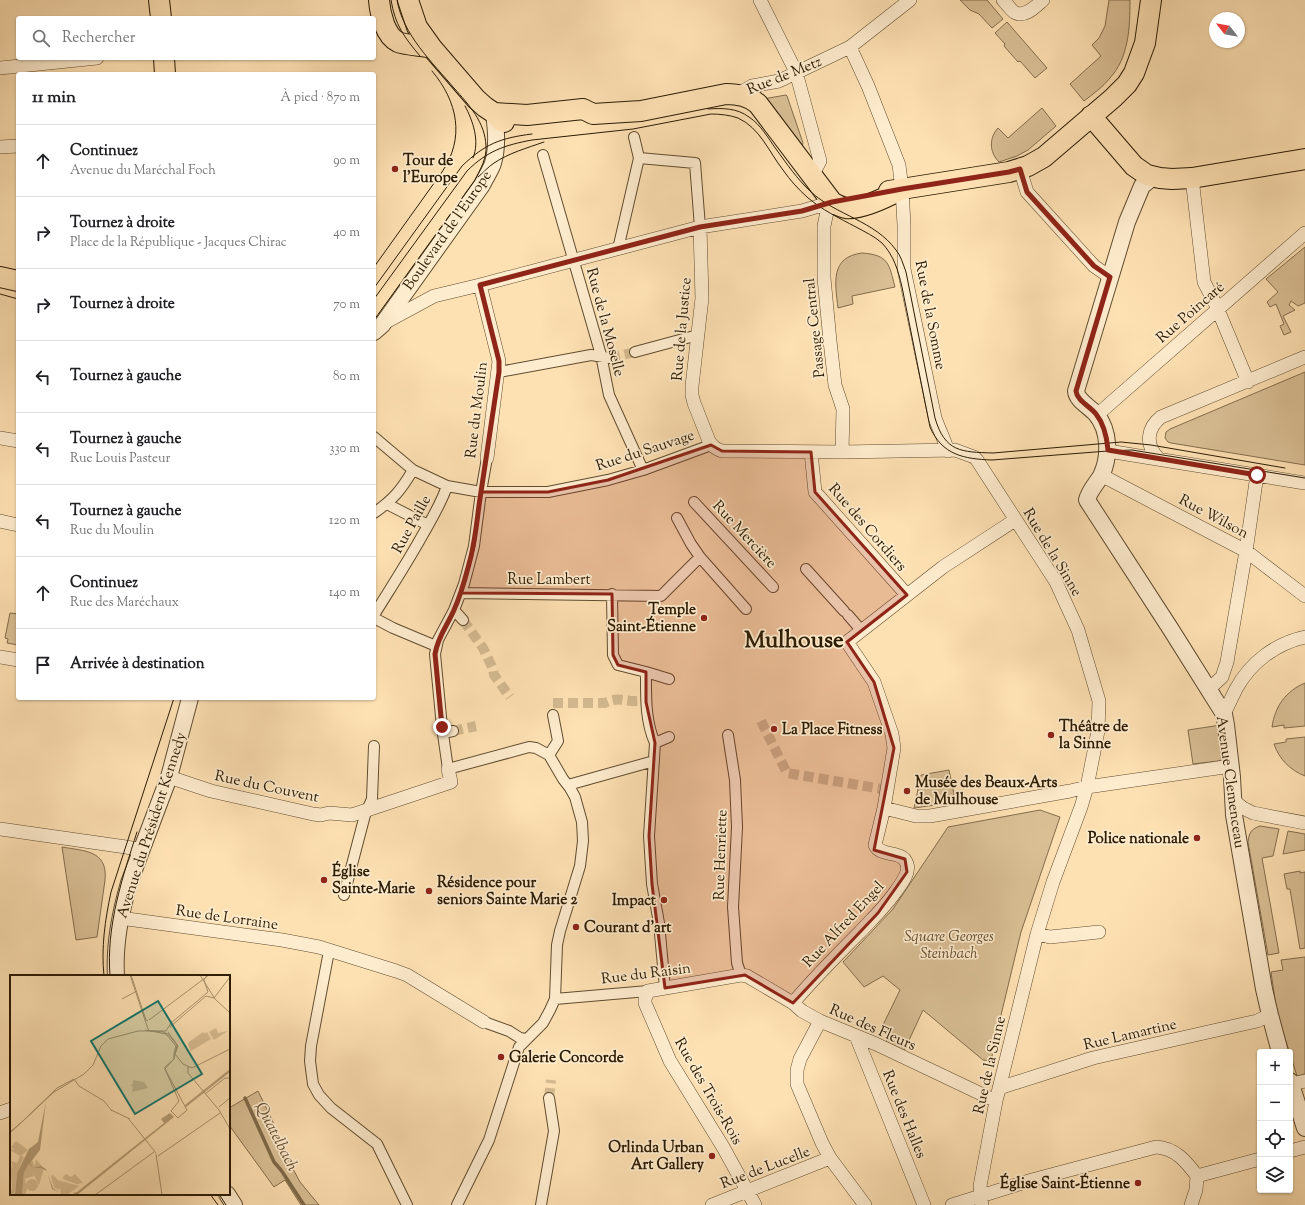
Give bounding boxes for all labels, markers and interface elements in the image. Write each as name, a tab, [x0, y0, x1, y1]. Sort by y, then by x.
north arrow	[1209, 12, 1245, 48]
search box	[16, 16, 376, 60]
icon: search	[30, 27, 52, 49]
text: Rechercher	[62, 28, 135, 49]
street label: Rue de Metz	[744, 52, 825, 101]
text: 11 min	[32, 86, 76, 110]
text: À pied · 870 m	[280, 89, 360, 107]
text: Continuez	[70, 141, 138, 162]
icon: ahead	[32, 150, 54, 172]
place label: Tour de l'Europe	[403, 151, 458, 189]
text: 90 m	[333, 152, 360, 170]
text: Avenue du Maréchal Foch	[70, 162, 216, 180]
marker: Tour de l'Europe	[390, 164, 400, 174]
street label: Boulevard de l'Europe	[399, 167, 498, 295]
text: Tournez à droite	[70, 213, 175, 234]
icon: right	[32, 222, 54, 244]
text: 40 m	[333, 224, 360, 242]
text: Place de la République - Jacques Chirac	[70, 234, 287, 252]
street label: Rue de la Somme	[909, 259, 950, 372]
street label: Rue de la Moselle	[580, 266, 629, 379]
street label: Rue de la Justice	[668, 276, 697, 382]
street label: Passage Central	[800, 277, 831, 379]
street label: Rue Poincaré	[1152, 278, 1230, 349]
icon: right	[32, 294, 54, 316]
text: Tournez à droite	[70, 294, 175, 315]
text: 70 m	[333, 296, 360, 314]
street label: Rue du Moulin	[461, 361, 494, 460]
icon: left	[32, 366, 54, 388]
text: Tournez à gauche	[70, 366, 181, 387]
text: 80 m	[333, 368, 360, 386]
street label: Rue du Sauvage	[594, 426, 697, 477]
text: Tournez à gauche	[70, 429, 181, 450]
icon: left	[32, 438, 54, 460]
text: 330 m	[329, 440, 360, 458]
text: Rue Louis Pasteur	[70, 450, 170, 468]
route start	[1248, 466, 1266, 484]
street label: Rue des Cordiers	[823, 479, 911, 577]
street label: Rue Wilson	[1175, 490, 1252, 545]
street label: Rue Paille	[388, 492, 437, 558]
street label: Rue Mercière	[707, 496, 781, 574]
text: Tournez à gauche	[70, 501, 181, 522]
street label: Rue de la Sinne	[1017, 505, 1086, 601]
icon: left	[32, 510, 54, 532]
text: 120 m	[329, 512, 360, 530]
text: Rue du Moulin	[70, 522, 154, 540]
street label: Rue Lambert	[507, 570, 591, 591]
text: Continuez	[70, 573, 138, 594]
icon: ahead	[32, 582, 54, 604]
text: 140 m	[329, 584, 360, 602]
text: Rue des Maréchaux	[70, 594, 179, 612]
place label: Temple Saint-Étienne	[607, 600, 696, 638]
marker: Temple Saint-Étienne	[699, 613, 709, 623]
district label: Mulhouse	[744, 625, 844, 658]
icon: arrive	[32, 654, 54, 676]
text: Arrivée à destination	[70, 654, 205, 675]
street label: Avenue Clemenceau	[1210, 715, 1249, 850]
place label: Théâtre de la Sinne	[1059, 717, 1128, 755]
route end	[433, 718, 451, 736]
place label: La Place Fitness	[782, 720, 882, 741]
marker: La Place Fitness	[769, 724, 779, 734]
street label: Avenue du Président Kennedy	[112, 729, 193, 921]
marker: Théâtre de la Sinne	[1046, 730, 1056, 740]
street label: Rue du Couvent	[213, 766, 321, 809]
place label: Musée des Beaux-Arts de Mulhouse	[915, 773, 1058, 811]
marker: Musée des Beaux-Arts de Mulhouse	[902, 786, 912, 796]
street label: Rue Henriette	[709, 809, 734, 901]
place label: Police nationale	[1088, 829, 1189, 850]
marker: Police nationale	[1192, 833, 1202, 843]
place label: Église Sainte-Marie	[332, 860, 415, 900]
place label: Résidence pour seniors Sainte Marie 2	[437, 873, 578, 911]
marker: Église Sainte-Marie	[319, 875, 329, 885]
street label: Rue Alfred Engel	[799, 877, 890, 973]
marker: Résidence pour seniors Sainte Marie 2	[424, 886, 434, 896]
place label: Impact	[612, 891, 657, 912]
marker: Impact	[659, 895, 669, 905]
street label: Rue de Lorraine	[174, 901, 279, 936]
place label: Courant d'art	[584, 918, 672, 939]
marker: Courant d'art	[571, 922, 581, 932]
park label: Square Georges Steinbach	[904, 927, 994, 965]
street label: Rue du Raisin	[600, 959, 692, 990]
inset map	[10, 975, 230, 1195]
street label: Rue des Fleurs	[826, 1000, 919, 1057]
street label: Rue de la Sinne	[969, 1014, 1012, 1116]
street label: Rue Lamartine	[1082, 1015, 1179, 1056]
street label: Rue des Trois-Rois	[668, 1034, 747, 1149]
place label: Galerie Concorde	[509, 1048, 624, 1069]
map controls	[1257, 1049, 1293, 1193]
button: +	[1257, 1049, 1293, 1085]
marker: Galerie Concorde	[496, 1052, 506, 1062]
street label: Rue des Halles	[876, 1067, 931, 1162]
button: −	[1257, 1085, 1293, 1121]
water label: Quatelbach	[249, 1099, 303, 1176]
button: locate	[1257, 1121, 1293, 1157]
place label: Orlinda Urban Art Gallery	[608, 1138, 705, 1176]
street label: Rue de Lucelle	[718, 1142, 813, 1195]
marker: Orlinda Urban Art Gallery	[707, 1151, 717, 1161]
button: layers	[1257, 1157, 1293, 1193]
place label: Église Saint-Étienne	[1000, 1172, 1130, 1195]
marker: Église Saint-Étienne	[1133, 1178, 1143, 1188]

